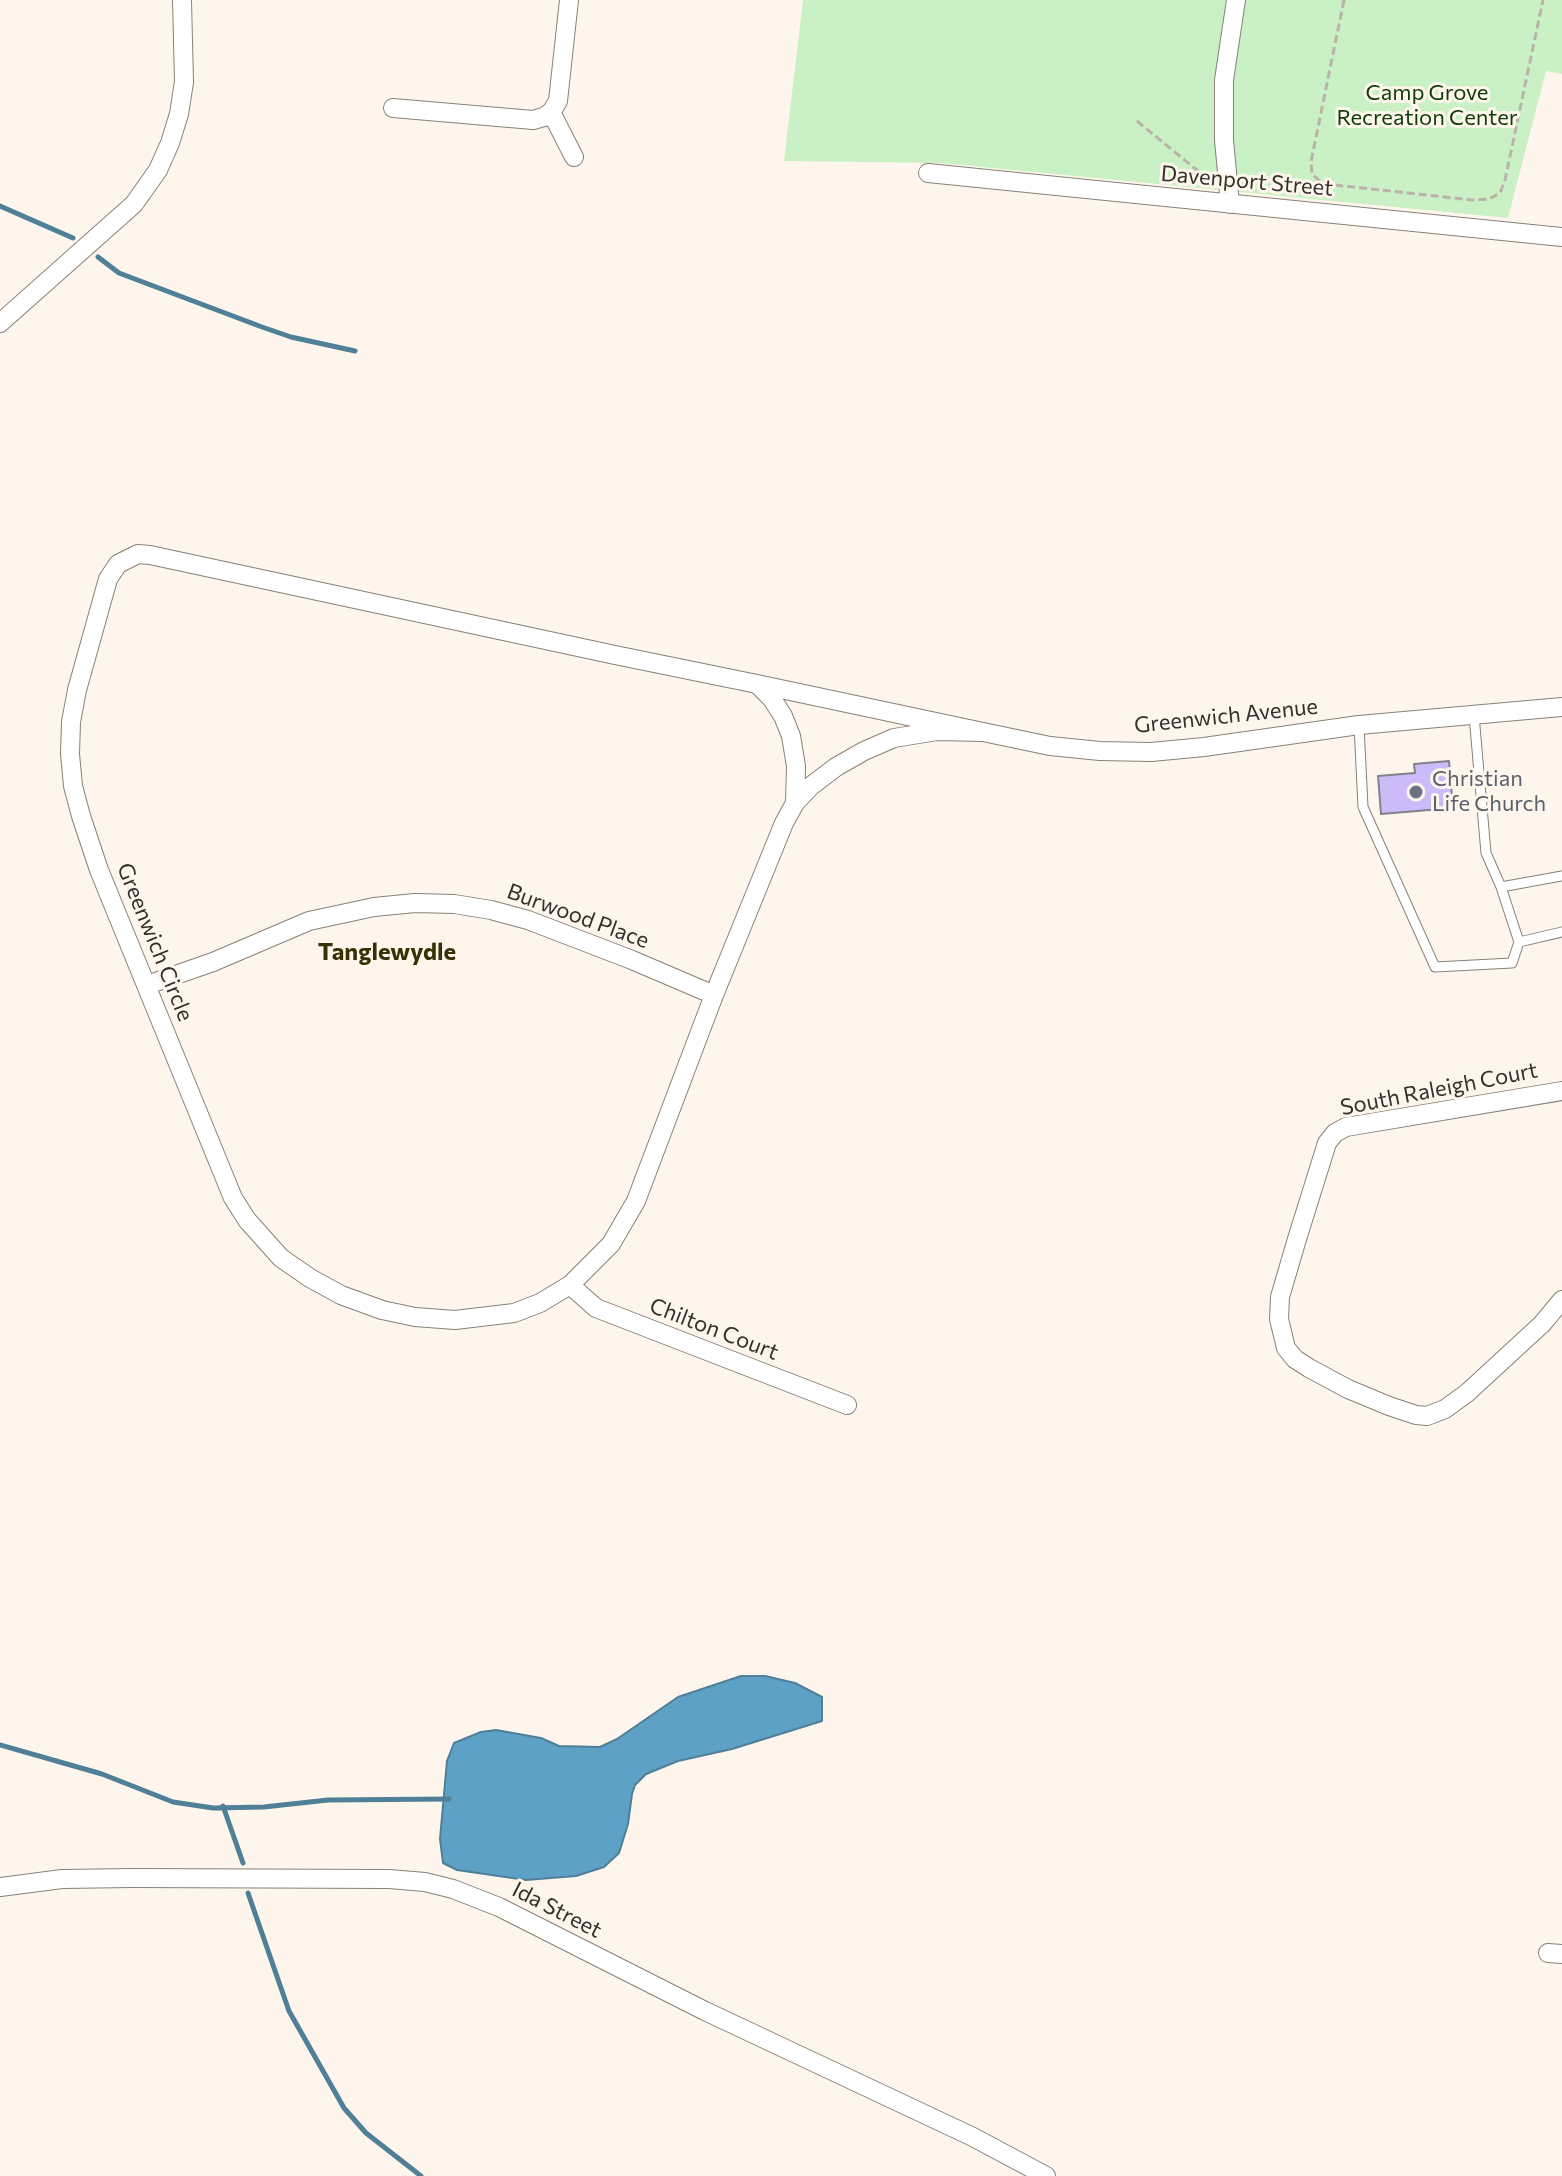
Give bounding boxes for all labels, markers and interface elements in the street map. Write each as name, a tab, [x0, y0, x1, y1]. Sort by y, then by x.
park label: Camp Grove Recreation Center	[1336, 80, 1518, 132]
street label: Davenport Street	[1160, 160, 1334, 202]
street label: Greenwich Avenue	[1133, 693, 1319, 739]
place label: Christian Life Church	[1432, 766, 1546, 818]
marker: Christian Life Church	[1407, 783, 1425, 801]
street label: Greenwich Circle	[111, 859, 199, 1025]
street label: Burwood Place	[503, 878, 653, 954]
district label: Tanglewydle	[318, 938, 456, 966]
street label: South Raleigh Court	[1338, 1057, 1540, 1121]
street label: Chilton Court	[646, 1292, 782, 1366]
street label: Ida Street	[508, 1876, 606, 1944]

